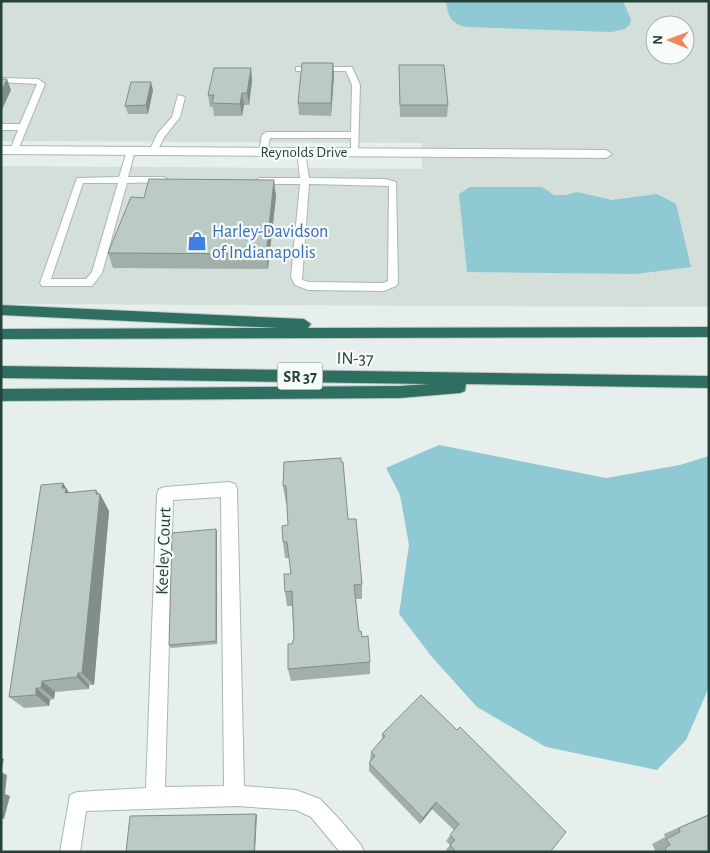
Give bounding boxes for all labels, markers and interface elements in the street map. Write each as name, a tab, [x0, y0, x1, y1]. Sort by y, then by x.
north arrow	[645, 15, 695, 65]
text: N	[651, 35, 665, 45]
street label: Reynolds Drive	[261, 145, 348, 160]
place label: Harley-Davidson of Indianapolis	[212, 223, 328, 262]
shop icon: Harley-Davidson of Indianapolis	[186, 230, 208, 252]
street label: IN-37	[336, 350, 374, 368]
road number: SR 37	[278, 362, 322, 390]
street label: Keeley Court	[153, 507, 175, 595]

